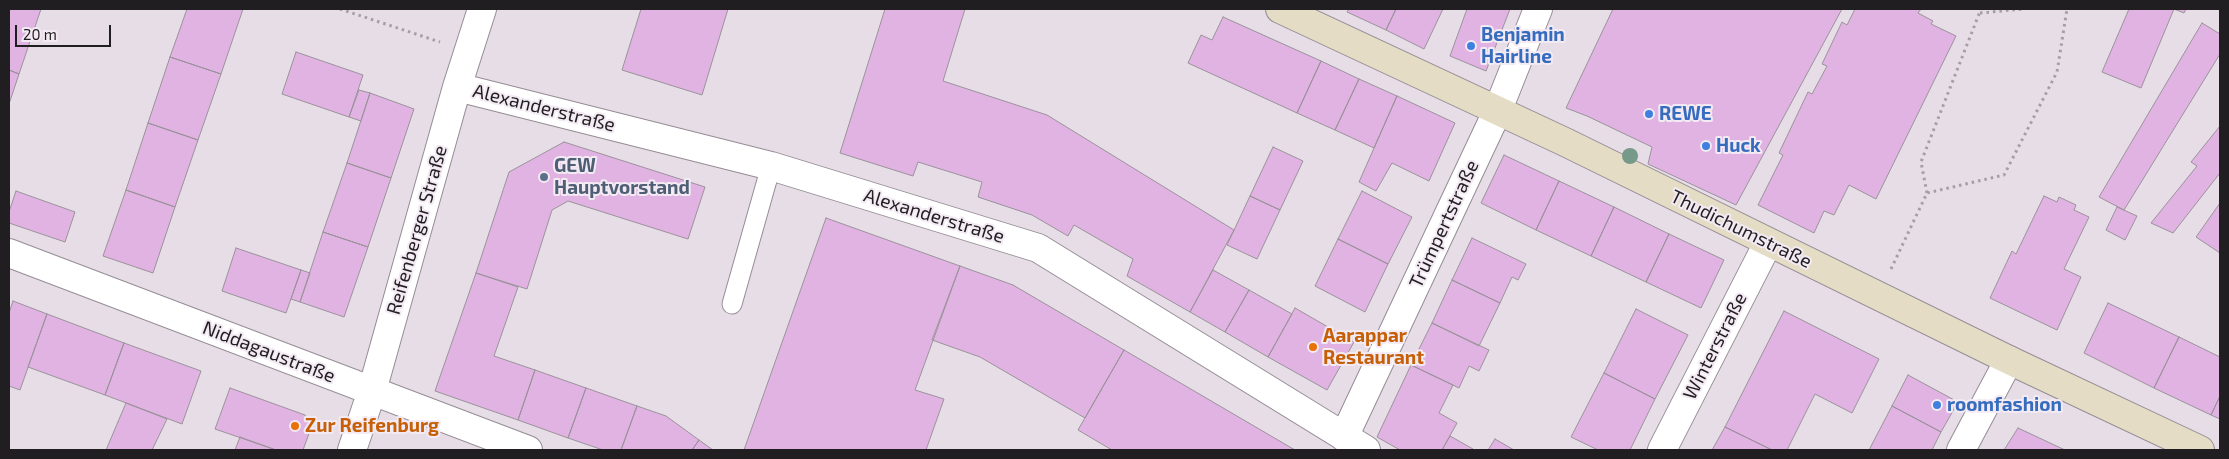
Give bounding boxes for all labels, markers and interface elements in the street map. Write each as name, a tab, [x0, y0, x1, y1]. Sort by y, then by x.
scale bar	[18, 15, 114, 47]
place label: Benjamin Hairline	[1481, 24, 1565, 68]
text: 20 m	[23, 25, 57, 43]
marker: Benjamin Hairline	[1465, 40, 1477, 52]
street label: Alexanderstraße	[470, 79, 618, 137]
place label: REWE	[1659, 103, 1712, 125]
marker: REWE	[1643, 108, 1655, 120]
place label: Huck	[1716, 135, 1761, 157]
marker: Huck	[1700, 140, 1712, 152]
street label: Reifenberger Straße	[382, 143, 452, 317]
place label: GEW Hauptvorstand	[554, 155, 690, 199]
street label: Trümpertstraße	[1404, 156, 1484, 292]
marker: GEW Hauptvorstand	[538, 171, 550, 183]
street label: Alexanderstraße	[861, 184, 1007, 248]
street label: Thudichumstraße	[1667, 185, 1815, 273]
street label: Winterstraße	[1678, 289, 1752, 403]
street label: Niddagaustraße	[200, 316, 338, 388]
place label: Aarappar Restaurant	[1323, 325, 1424, 369]
marker: Aarappar Restaurant	[1307, 341, 1319, 353]
place label: roomfashion	[1947, 394, 2062, 416]
marker: roomfashion	[1931, 399, 1943, 411]
place label: Zur Reifenburg	[305, 415, 439, 437]
marker: Zur Reifenburg	[289, 420, 301, 432]

